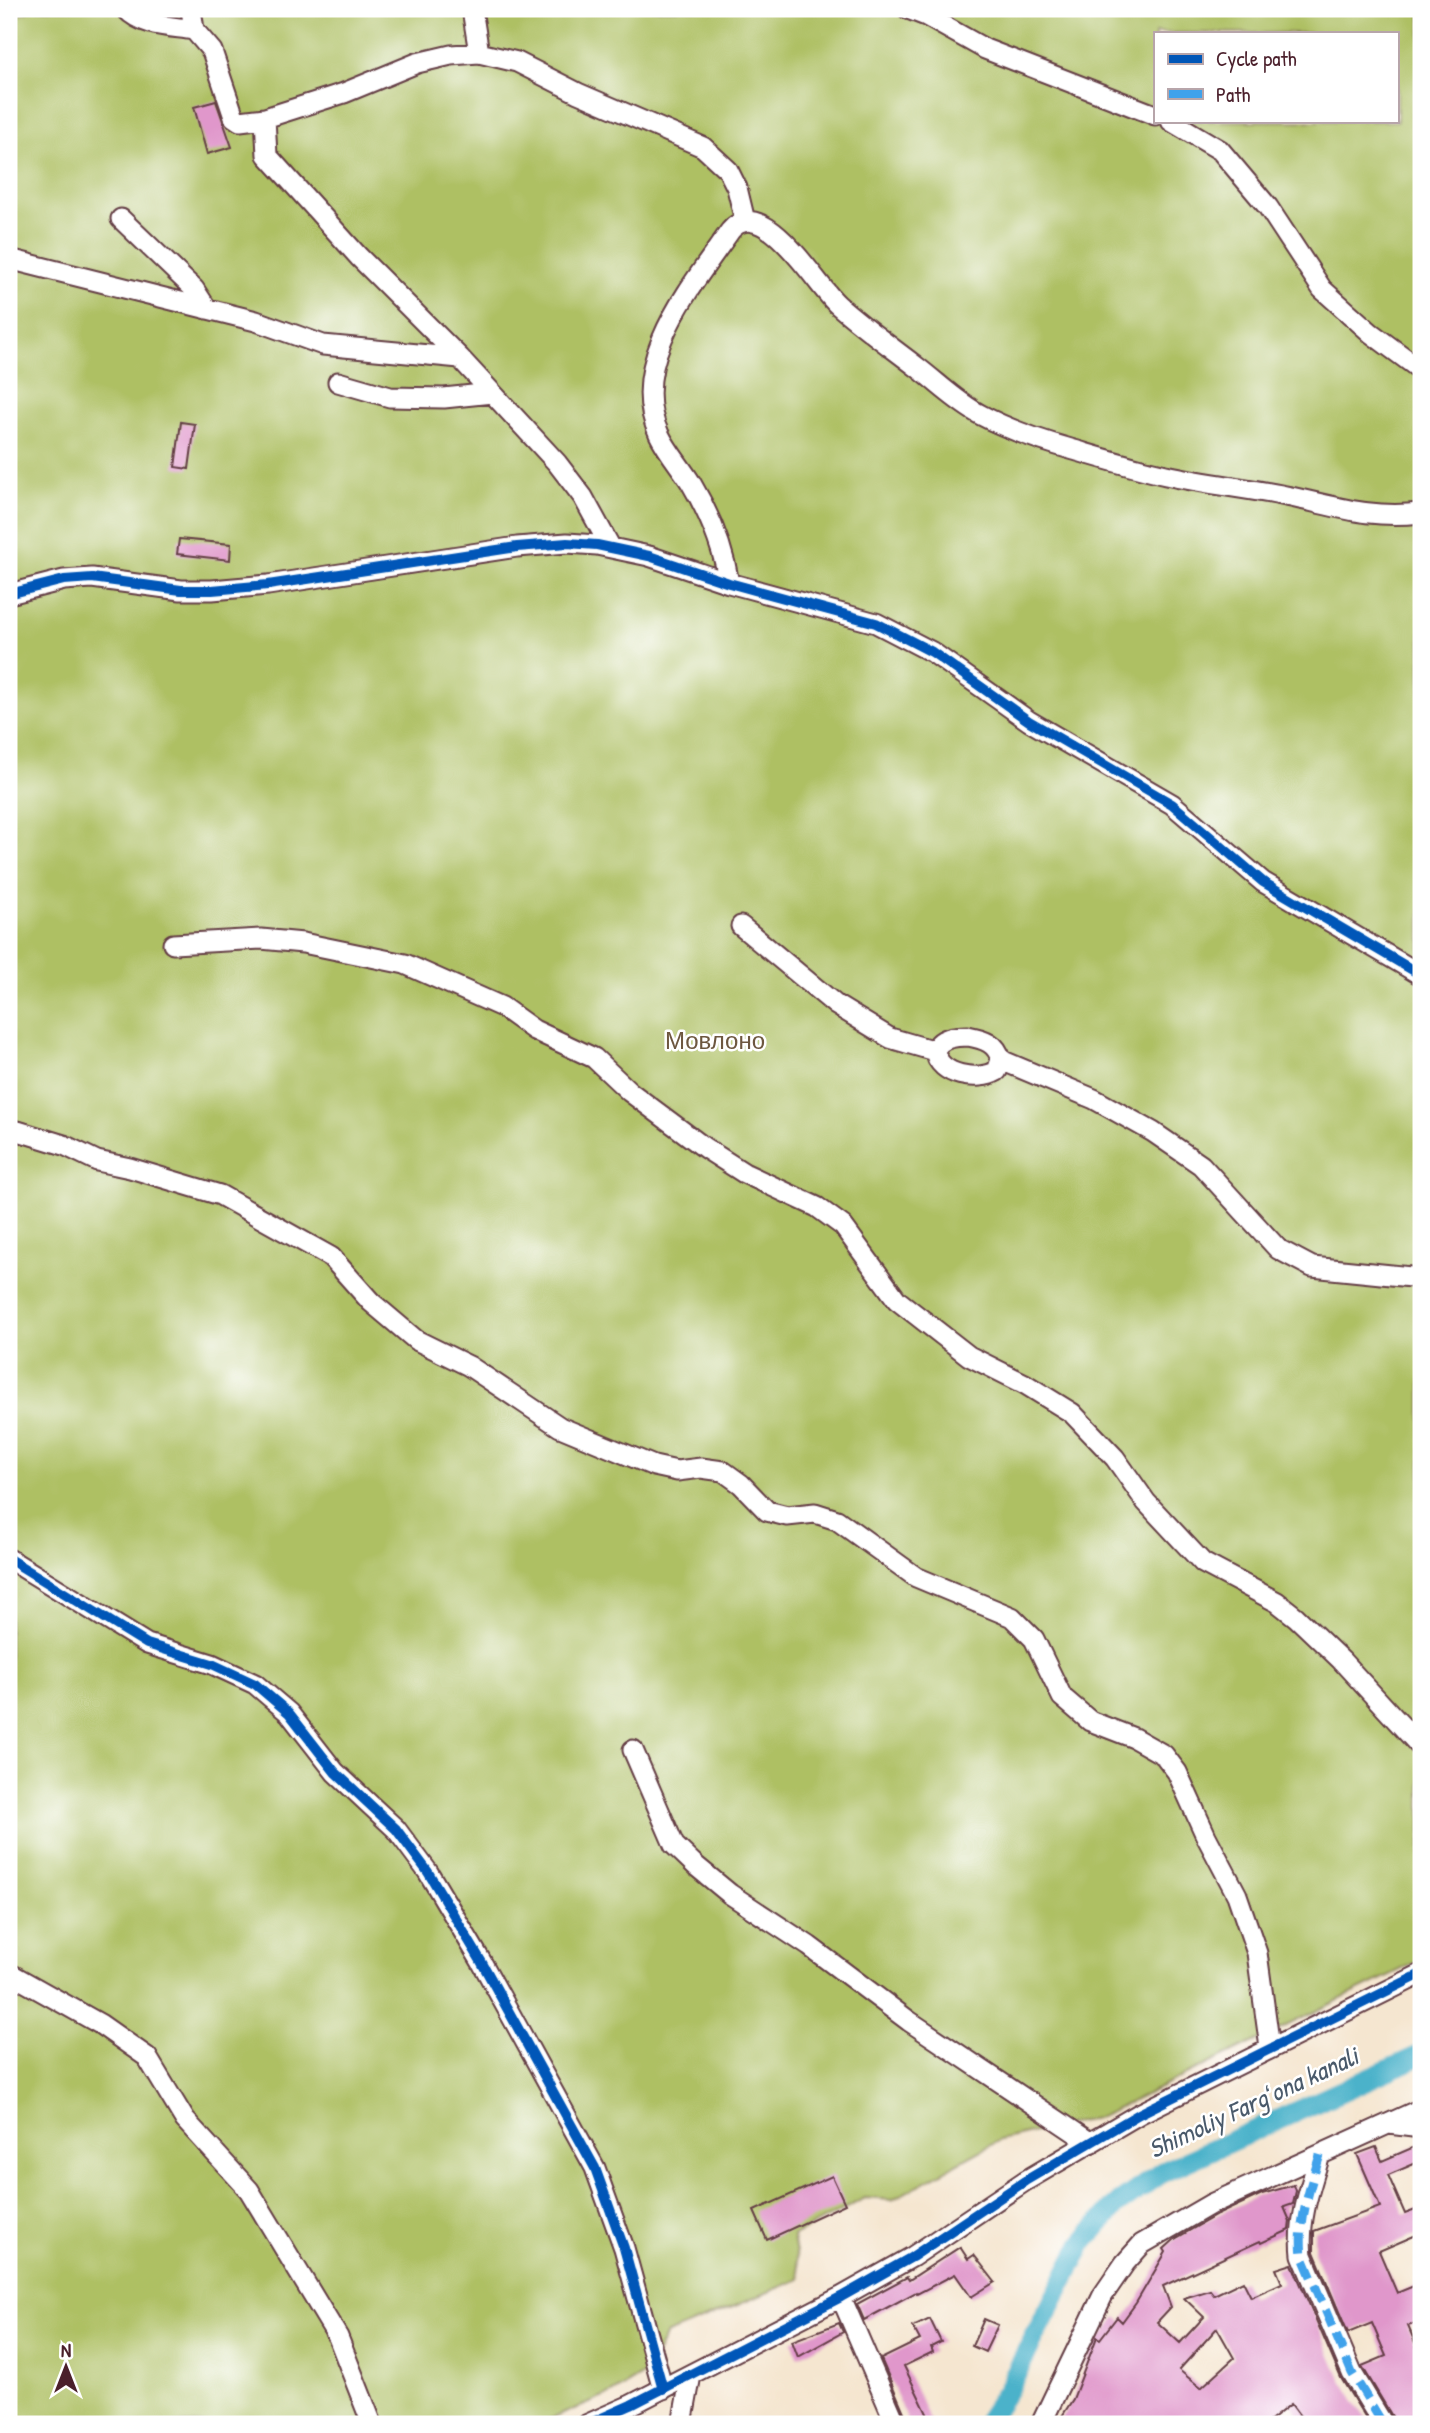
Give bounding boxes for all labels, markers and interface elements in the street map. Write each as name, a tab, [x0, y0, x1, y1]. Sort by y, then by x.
legend	[1154, 32, 1398, 122]
text: Cycle path	[1216, 44, 1297, 73]
text: Path	[1216, 80, 1251, 109]
park label: Мовлоно	[665, 1024, 765, 1056]
water label: Shimoliy Fargʻona kanali	[1142, 2037, 1366, 2167]
north arrow	[32, 2332, 102, 2402]
text: N	[61, 2337, 71, 2363]

